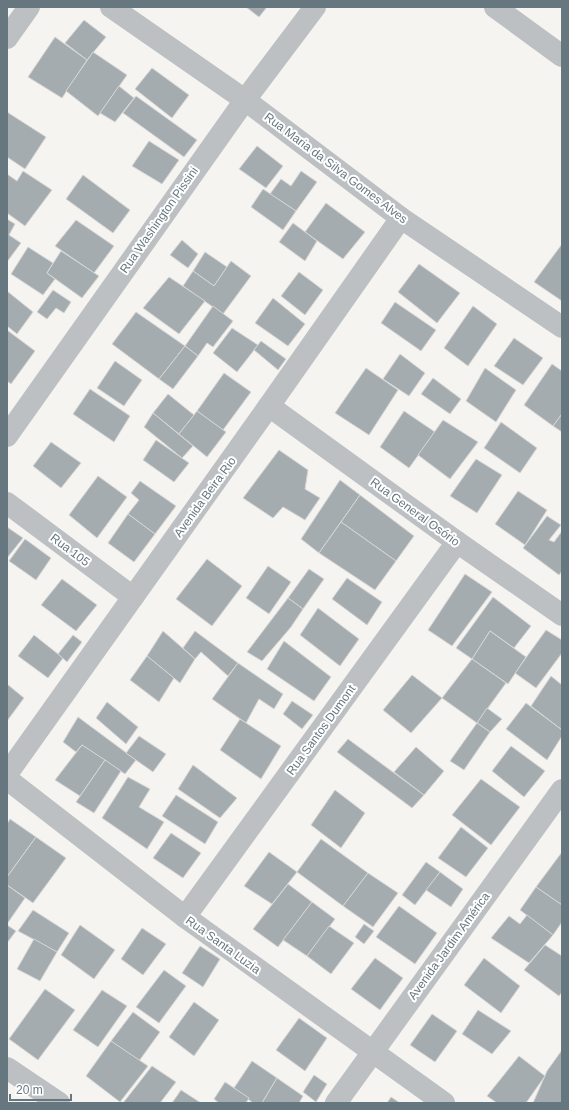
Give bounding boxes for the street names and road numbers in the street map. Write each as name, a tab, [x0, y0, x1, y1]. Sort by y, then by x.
street label: Rua Maria da Silva Gomes Alves	[262, 110, 410, 226]
street label: Rua Washington Pissini	[117, 164, 201, 276]
street label: Avenida Beira Rio	[171, 454, 239, 540]
street label: Rua General Osório	[368, 475, 463, 549]
street label: Rua 105	[48, 531, 93, 569]
street label: Rua Santos Dumont	[284, 682, 359, 778]
street label: Avenida Jardim América	[405, 889, 493, 1002]
street label: Rua Santa Luzia	[183, 913, 263, 977]

